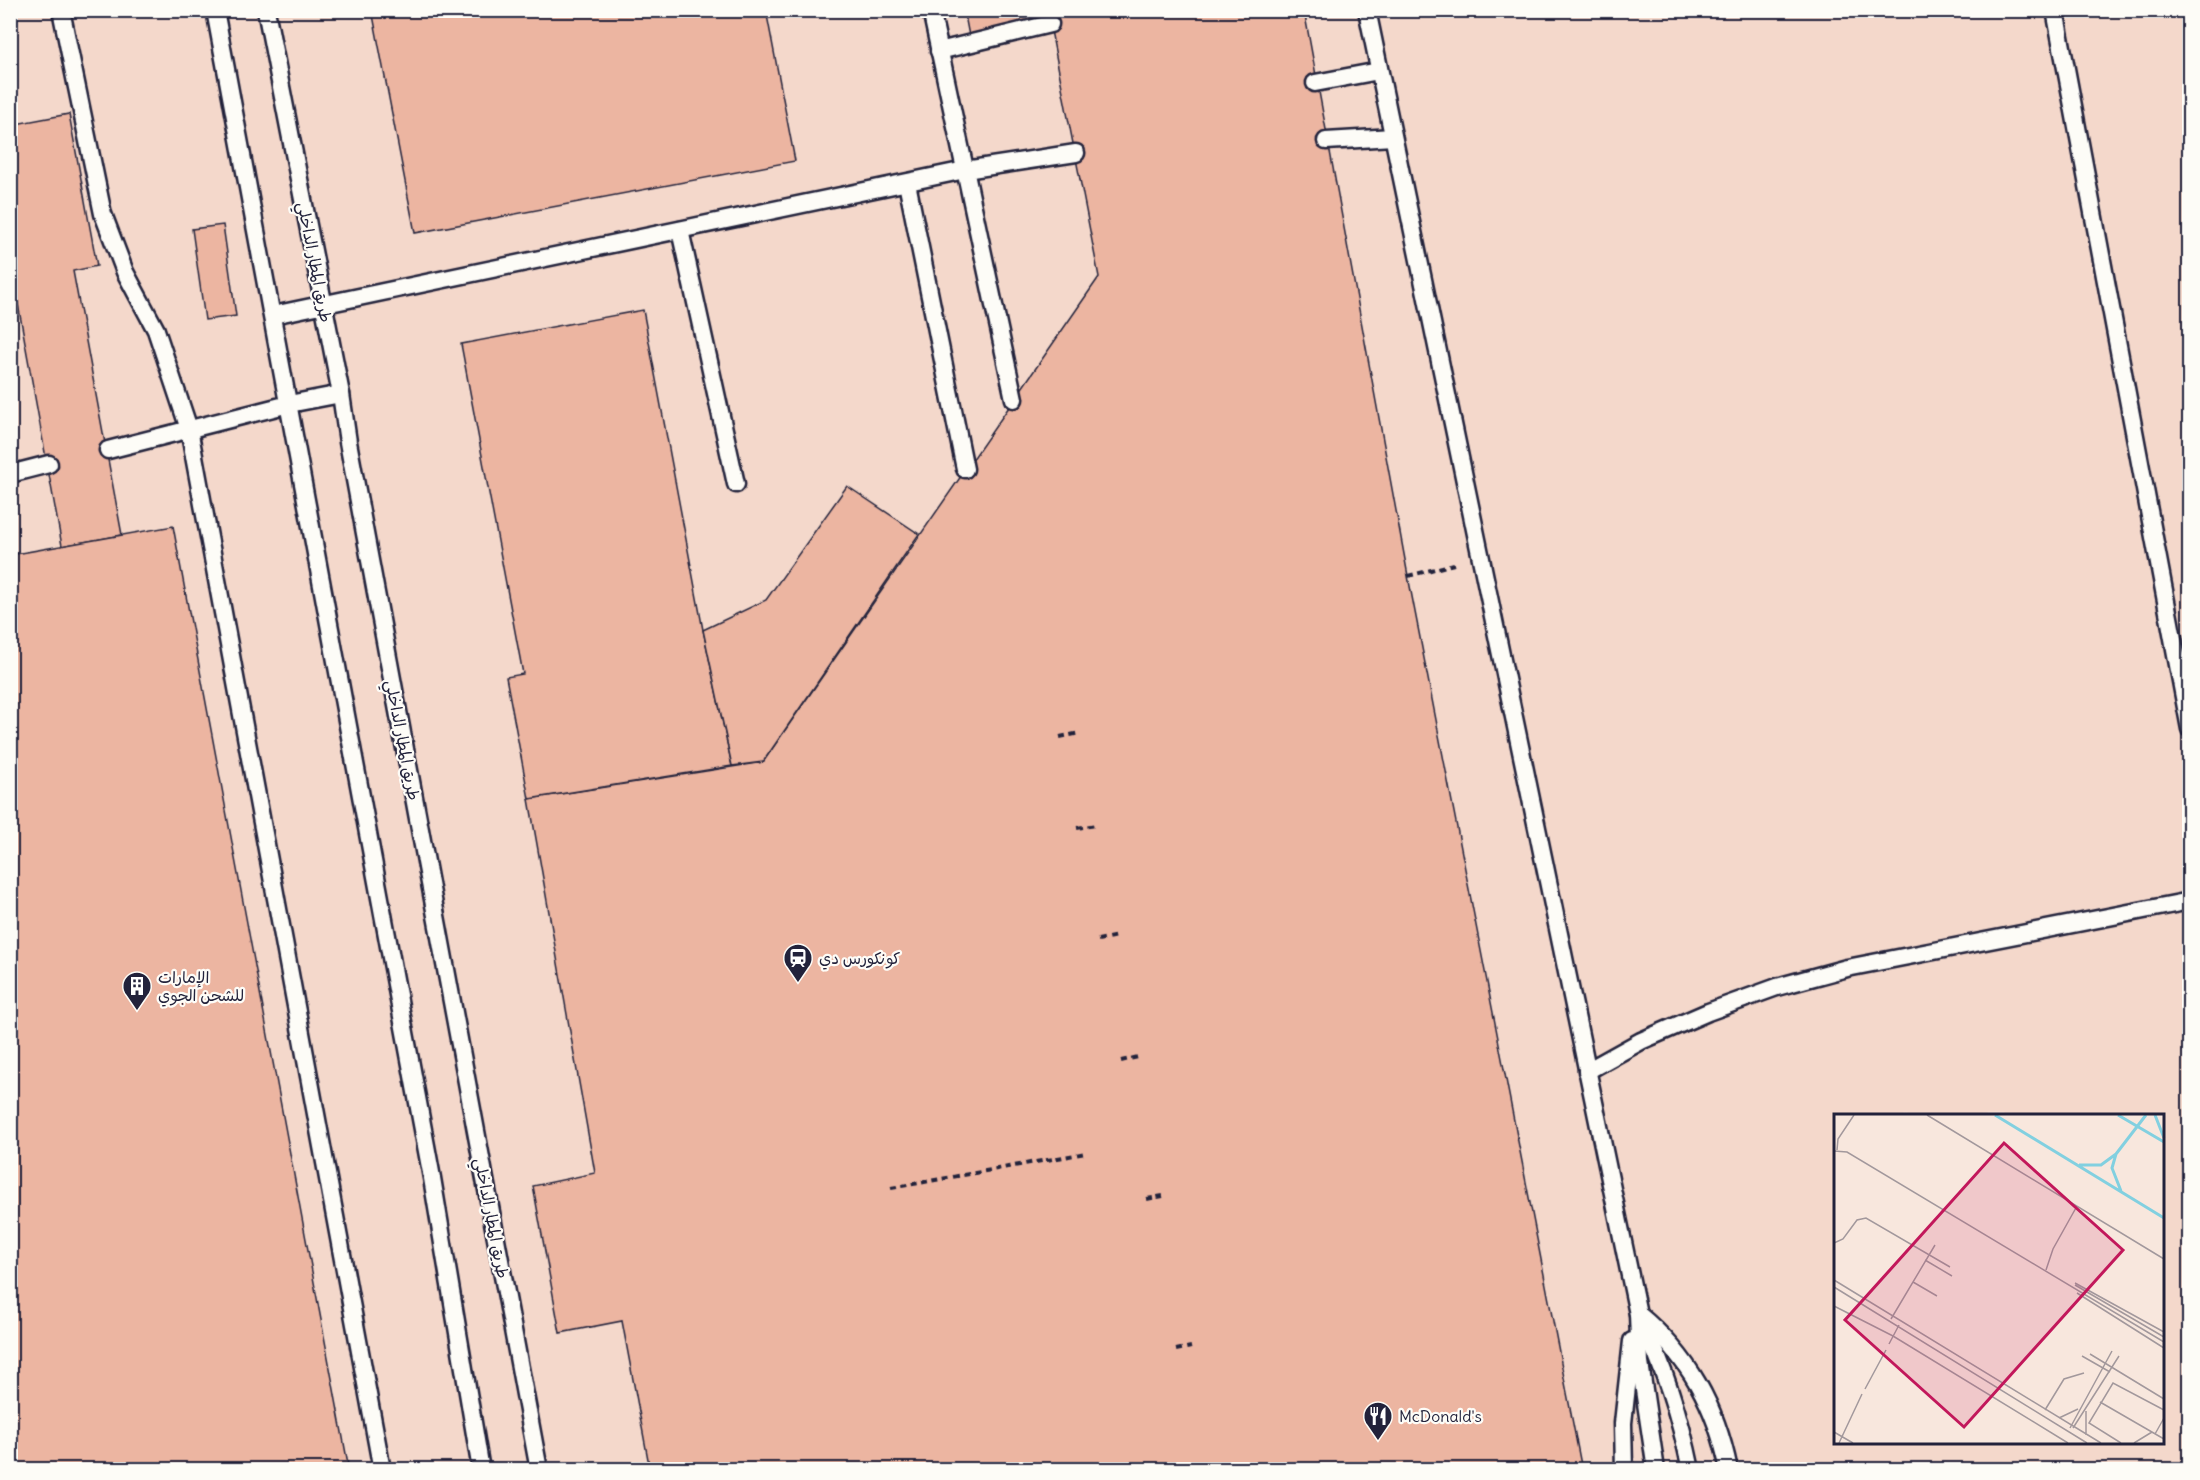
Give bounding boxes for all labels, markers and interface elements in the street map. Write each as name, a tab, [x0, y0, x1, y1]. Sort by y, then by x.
street label: طريق المطار الداخلي	[289, 200, 336, 325]
street label: طريق المطار الداخلي	[377, 678, 424, 803]
station icon: كونكورس دي	[782, 942, 814, 984]
place label: كونكورس دي	[819, 948, 901, 970]
place label: الإمارات للشحن الجوي	[158, 967, 244, 1007]
building icon: الإمارات للشحن الجوي	[121, 970, 153, 1012]
inset map	[1834, 1114, 2164, 1444]
street label: طريق المطار الداخلي	[466, 1156, 513, 1281]
restaurant icon: McDonald's	[1362, 1400, 1394, 1442]
place label: McDonald's	[1399, 1406, 1482, 1426]

